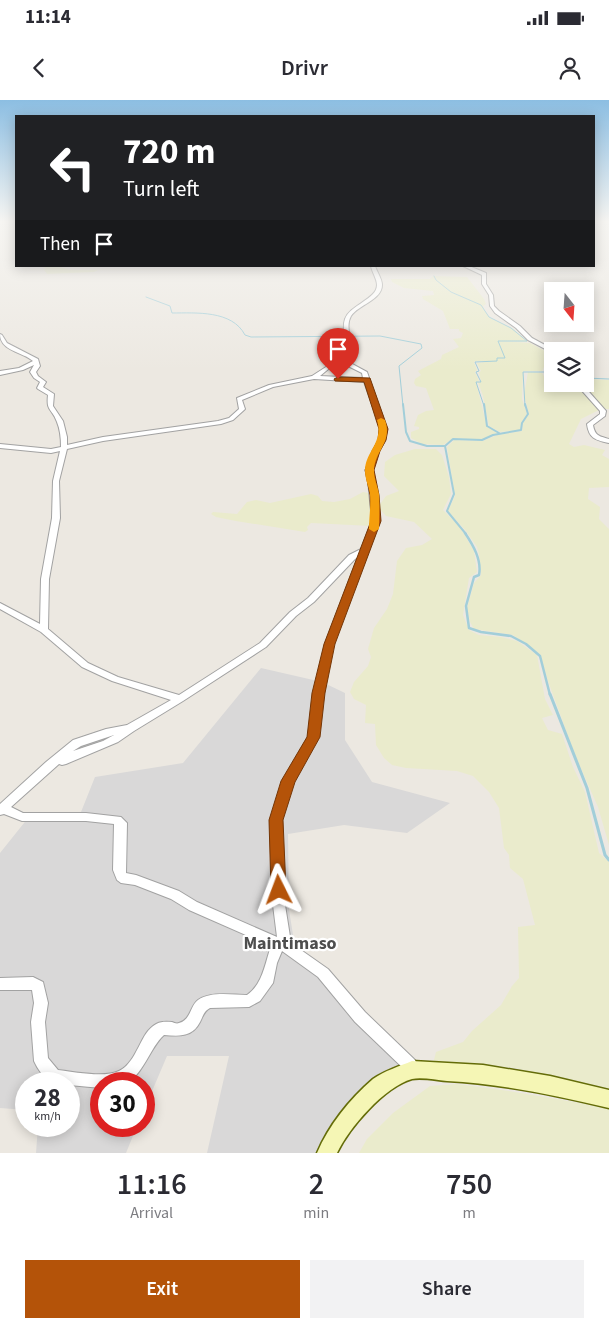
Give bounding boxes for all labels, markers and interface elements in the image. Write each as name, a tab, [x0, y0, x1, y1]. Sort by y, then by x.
text: 11:14	[25, 4, 71, 31]
text: Drivr	[281, 52, 328, 84]
icon: back	[25, 54, 53, 82]
icon: person	[556, 54, 584, 82]
text: 720 m	[123, 127, 215, 177]
icon: left	[40, 135, 105, 200]
text: Turn left	[123, 173, 199, 205]
icon: arrive	[90, 230, 118, 258]
text: Then	[40, 231, 80, 258]
north arrow	[544, 282, 594, 332]
map controls	[544, 282, 594, 392]
pin	[317, 328, 359, 379]
icon: arrive	[324, 335, 352, 363]
button: layers	[544, 342, 594, 392]
position arrow	[252, 863, 304, 915]
district label: Maintimaso	[243, 931, 337, 956]
speed limit sign: 30	[90, 1072, 155, 1137]
text: 28	[34, 1080, 61, 1116]
text: km/h	[34, 1108, 61, 1125]
text: 11:16	[117, 1163, 187, 1206]
text: 2	[309, 1163, 324, 1206]
text: 750	[446, 1163, 492, 1206]
text: Arrival	[130, 1202, 173, 1224]
text: min	[303, 1202, 329, 1224]
text: m	[463, 1202, 476, 1224]
button: Exit	[25, 1260, 300, 1318]
button: Share	[310, 1260, 584, 1318]

